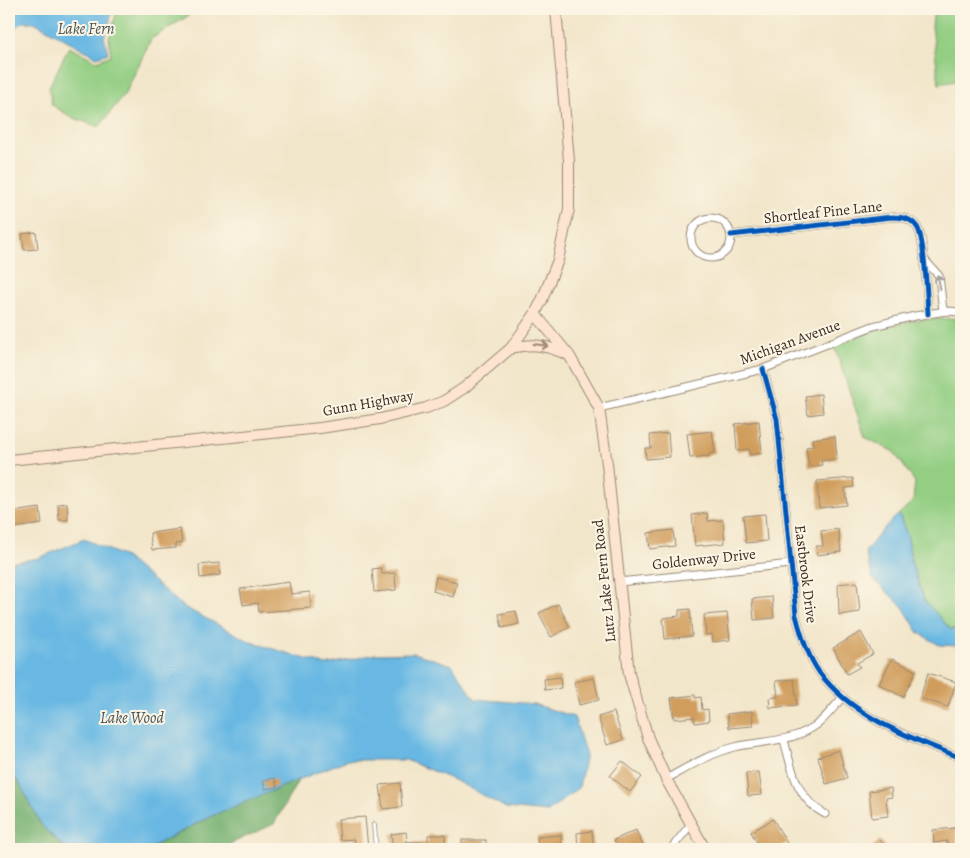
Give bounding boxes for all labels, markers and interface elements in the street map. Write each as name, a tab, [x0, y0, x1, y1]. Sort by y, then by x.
water label: Lake Fern	[58, 18, 114, 40]
street label: Shortleaf Pine Lane	[763, 196, 884, 228]
one-way arrow	[933, 275, 943, 291]
street label: Michigan Avenue	[737, 314, 843, 369]
one-way arrow	[532, 341, 548, 351]
street label: Gunn Highway	[321, 385, 415, 421]
street label: Lutz Lake Fern Road	[587, 517, 620, 644]
street label: Eastbrook Drive	[790, 524, 822, 625]
street label: Goldenway Drive	[651, 544, 757, 574]
water label: Lake Wood	[100, 707, 165, 729]

